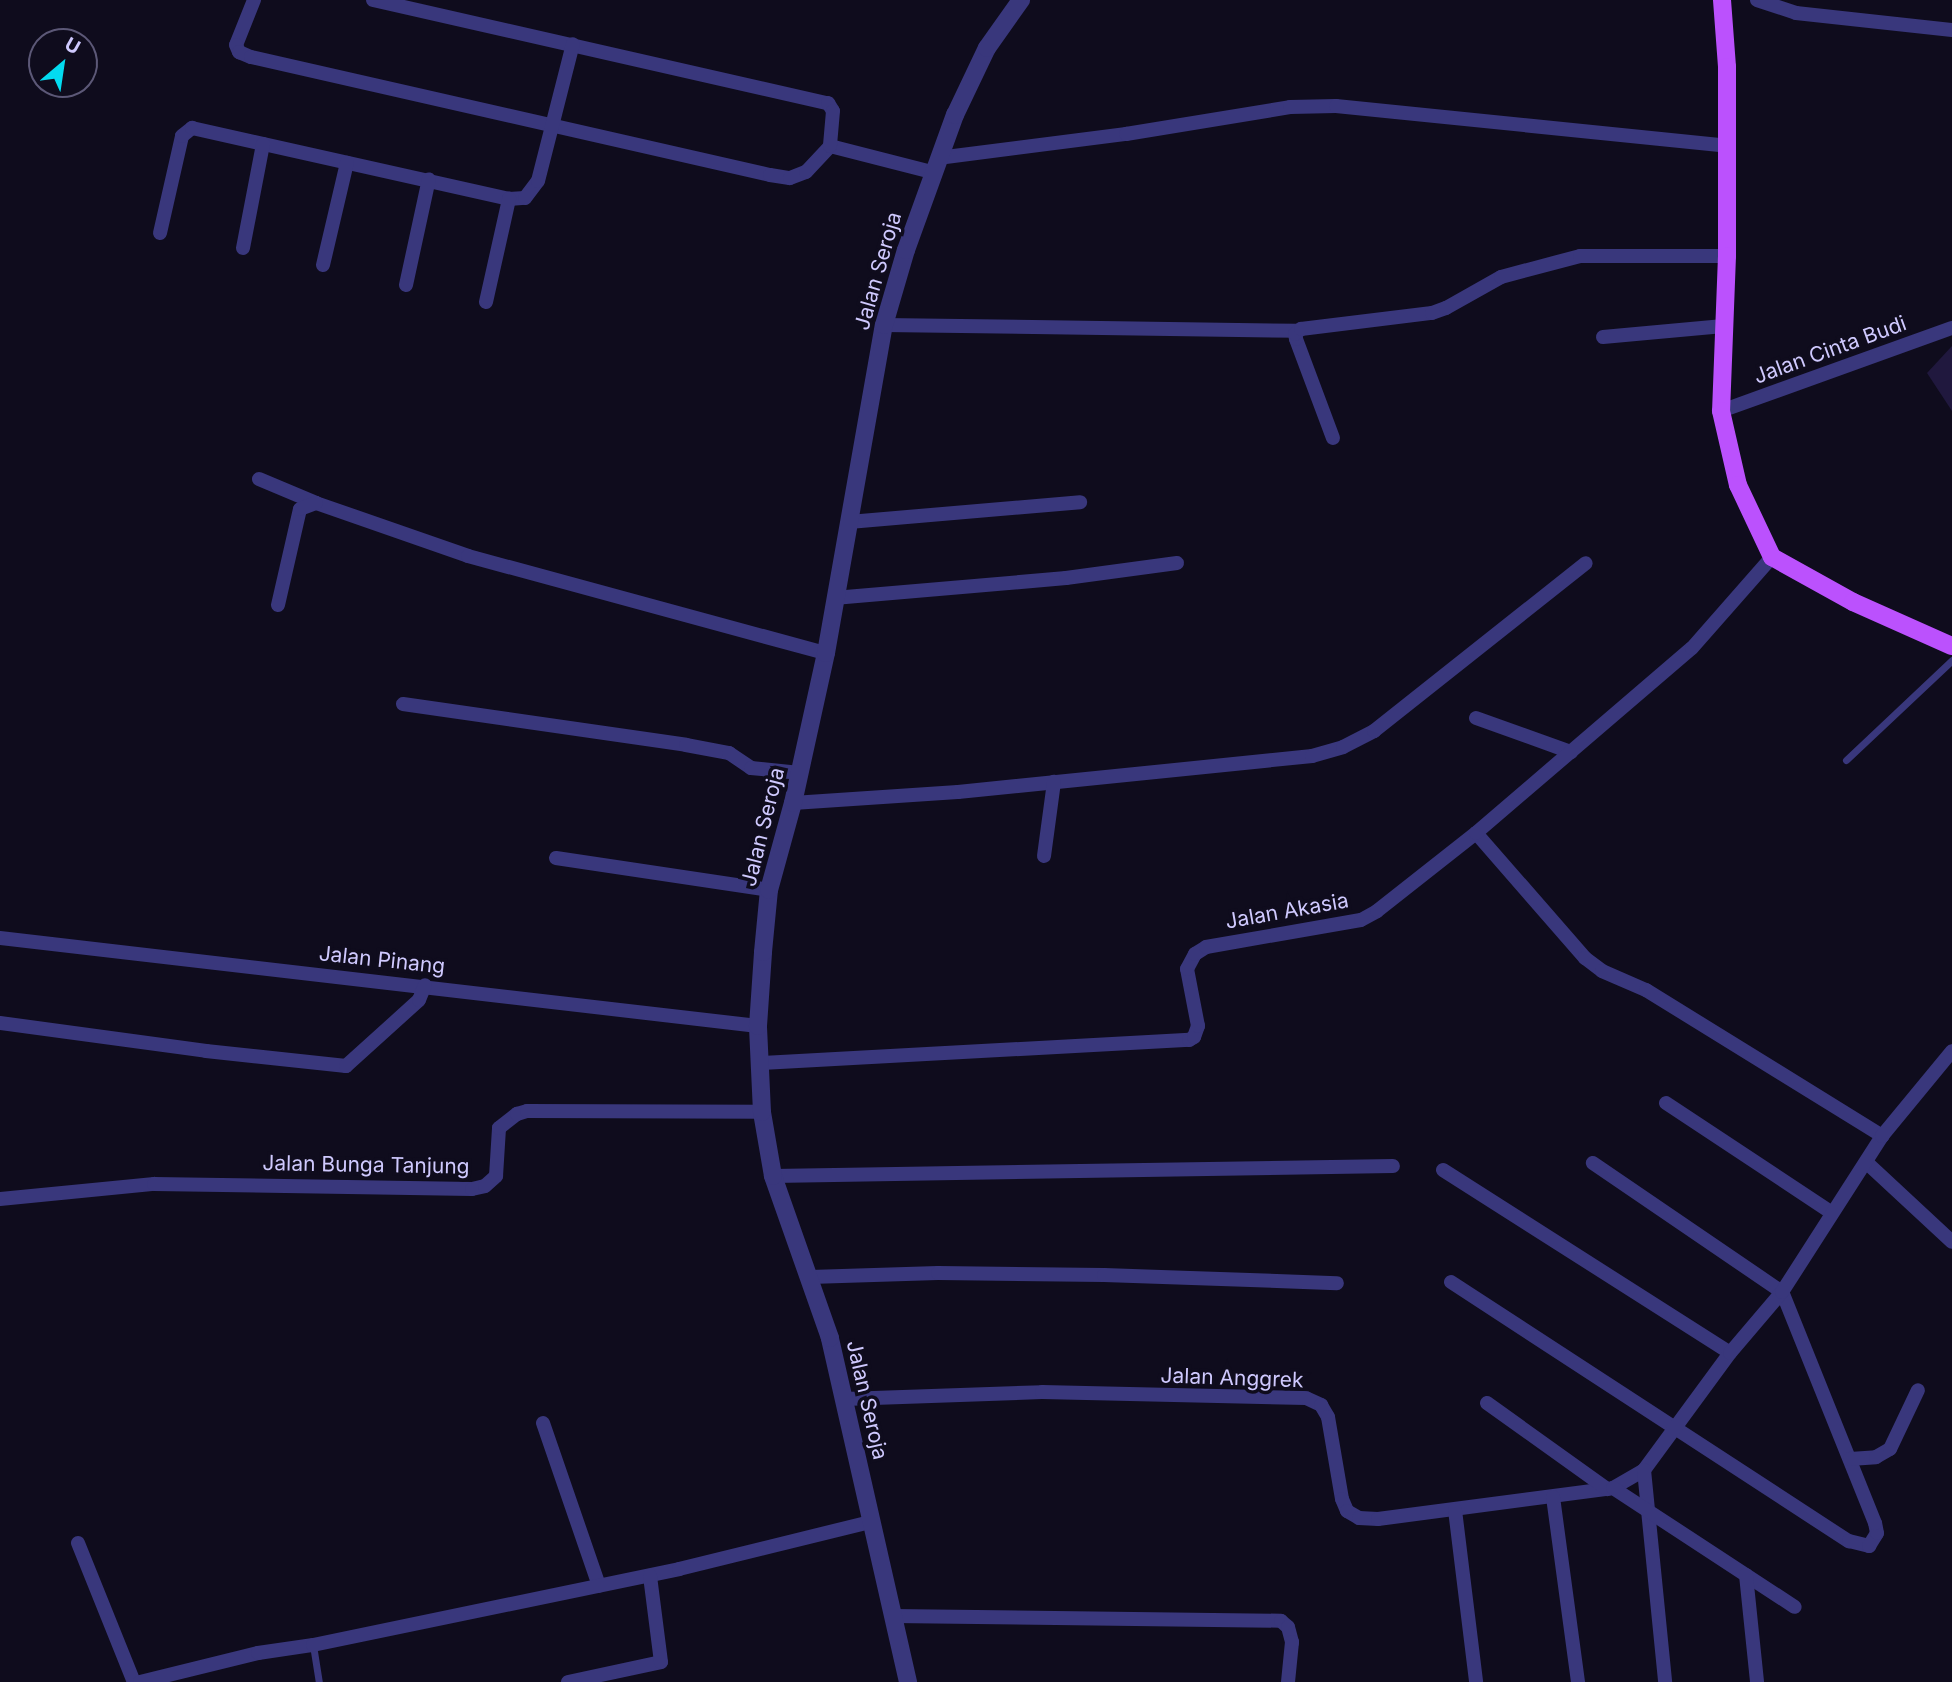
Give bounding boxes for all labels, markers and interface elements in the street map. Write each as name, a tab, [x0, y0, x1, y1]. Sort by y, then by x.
north arrow	[28, 28, 98, 98]
text: U	[61, 33, 84, 59]
street label: Jalan Seroja	[849, 209, 907, 333]
street label: Jalan Cinta Budi	[1750, 311, 1910, 389]
street label: Jalan Seroja	[736, 765, 790, 889]
street label: Jalan Akasia	[1223, 888, 1351, 934]
street label: Jalan Pinang	[318, 941, 446, 979]
street label: Jalan Bunga Tanjung	[262, 1151, 470, 1179]
street label: Jalan Seroja	[841, 1338, 893, 1462]
street label: Jalan Anggrek	[1160, 1363, 1304, 1393]

